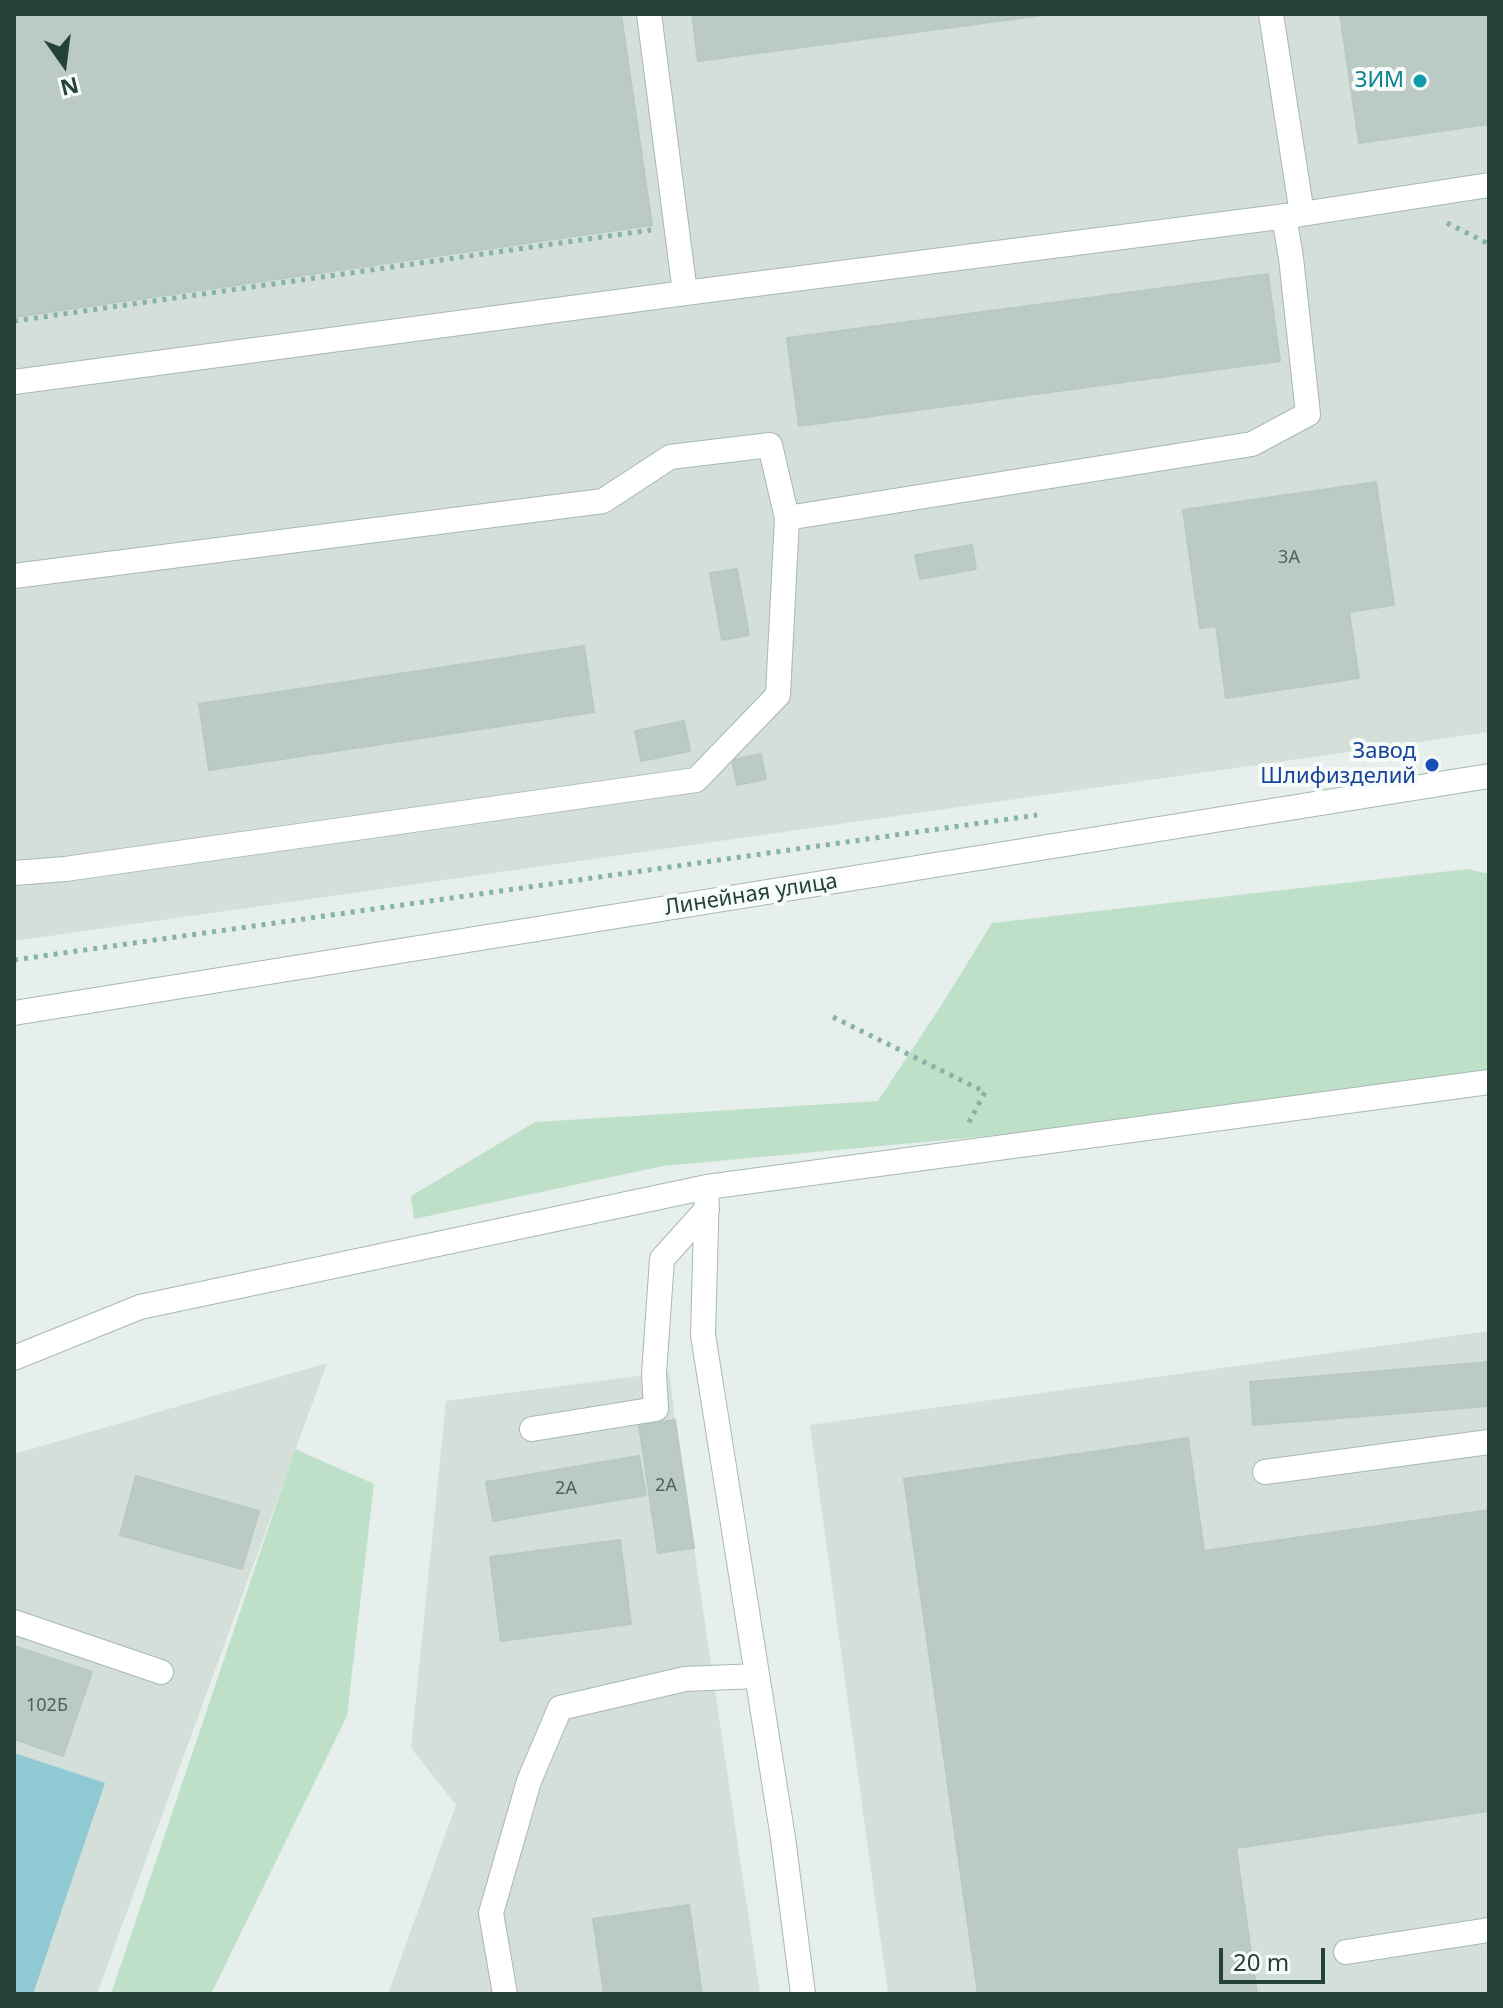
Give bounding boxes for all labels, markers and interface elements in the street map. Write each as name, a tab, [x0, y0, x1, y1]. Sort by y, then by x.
north arrow	[24, 24, 104, 104]
place label: ЗИМ	[1355, 68, 1404, 94]
text: N	[58, 71, 82, 104]
marker: ЗИМ	[1411, 72, 1429, 90]
house number: 3А	[1278, 547, 1300, 569]
place label: Завод Шлифизделий	[1260, 739, 1416, 790]
marker: Завод Шлифизделий	[1423, 756, 1441, 774]
street label: Линейная улица	[663, 868, 839, 922]
house number: 2А	[655, 1475, 677, 1497]
house number: 2А	[555, 1478, 577, 1500]
house number: 102Б	[26, 1695, 68, 1717]
scale bar	[1223, 1932, 1329, 1982]
text: 20 m	[1233, 1945, 1289, 1978]

